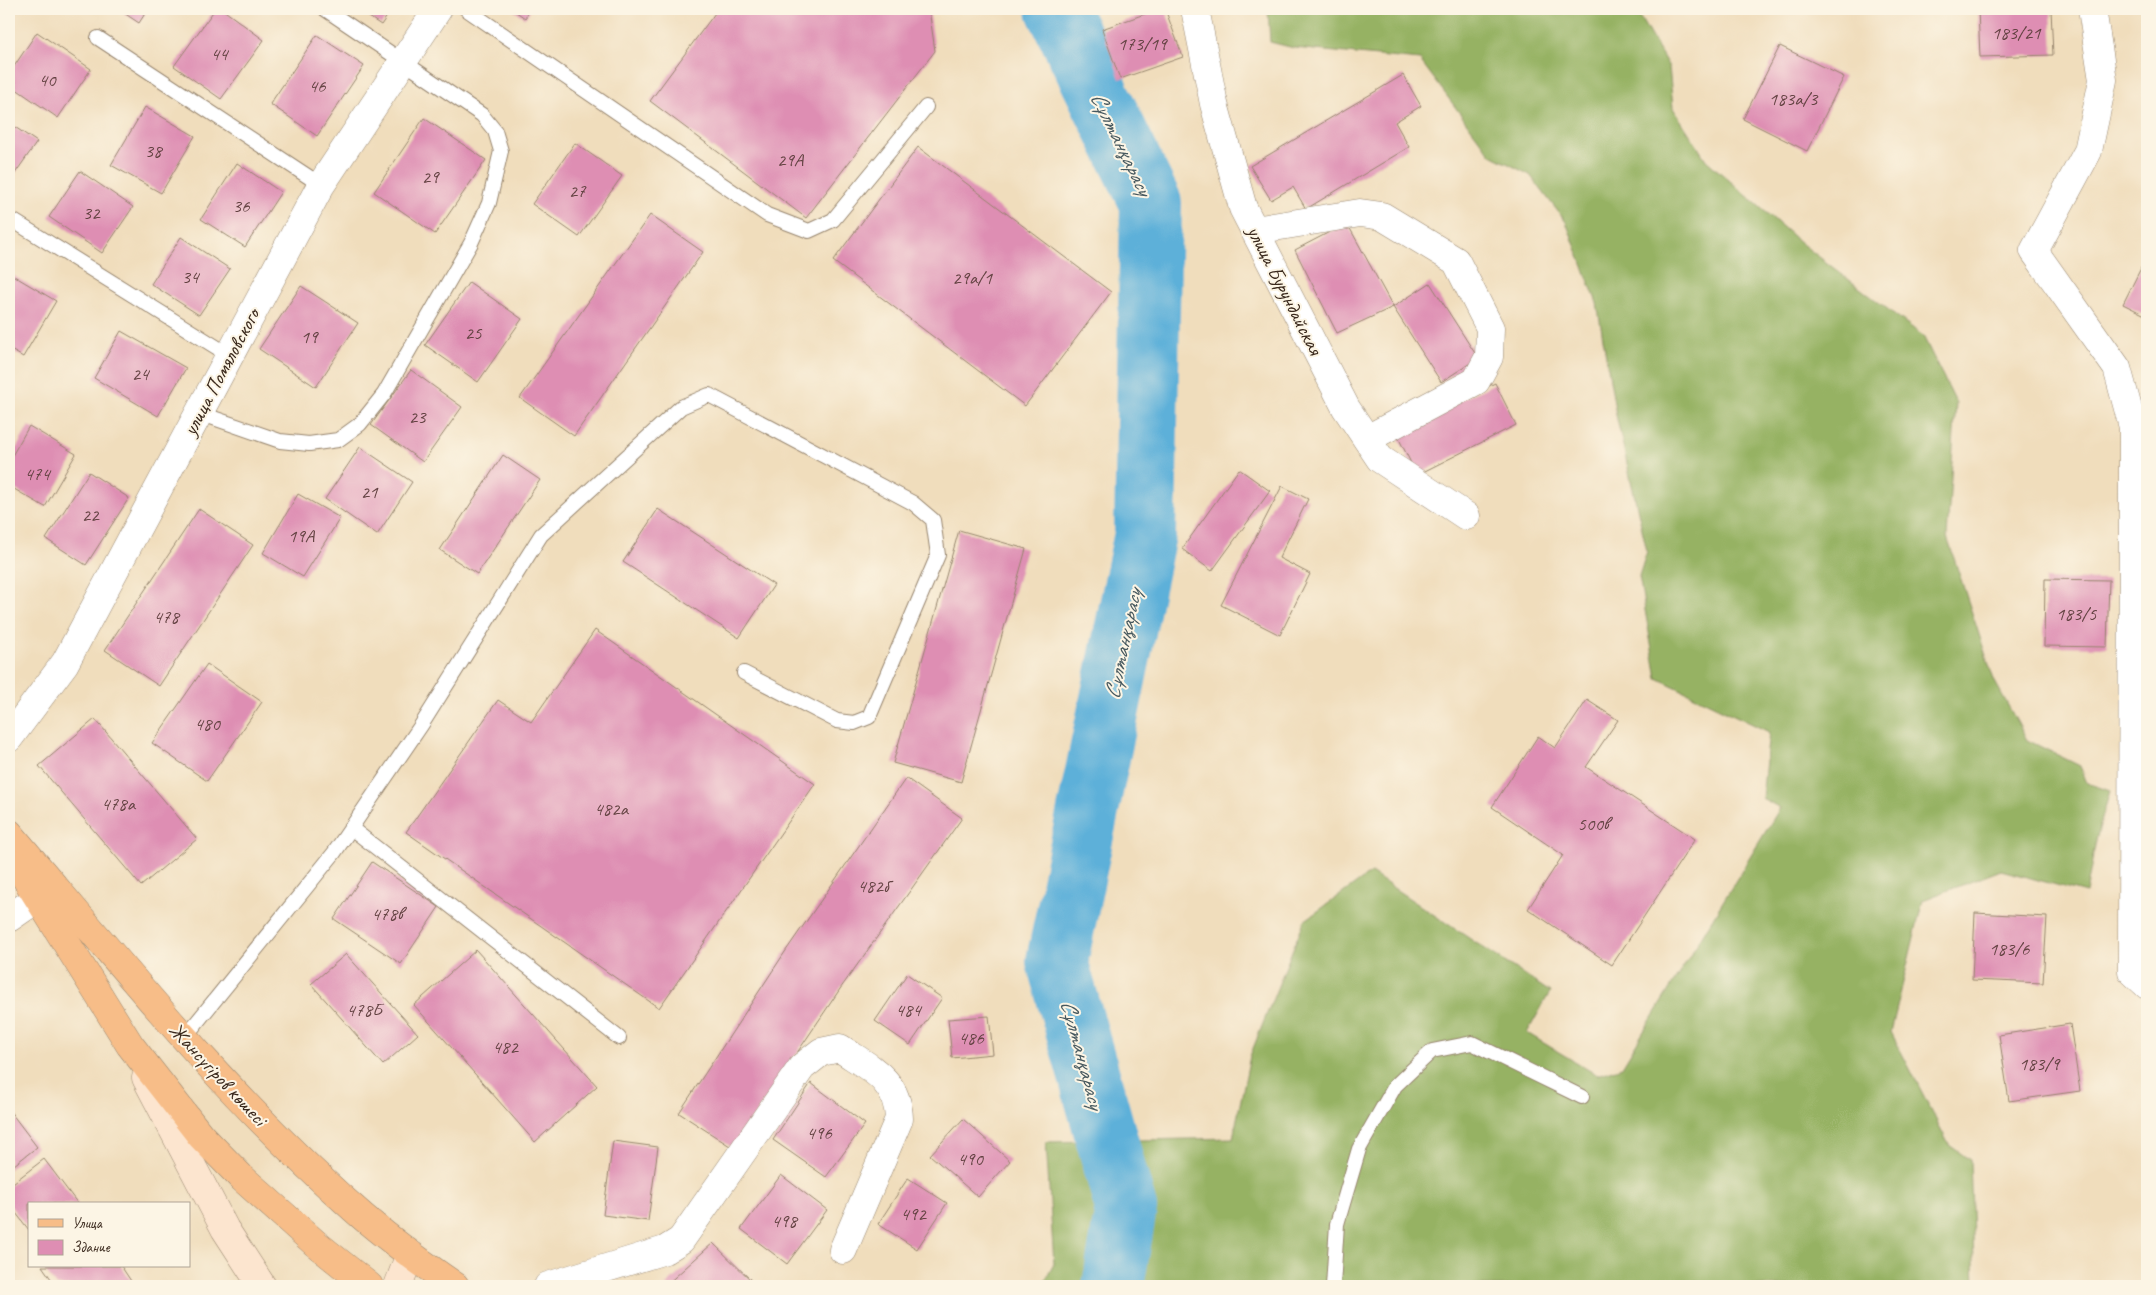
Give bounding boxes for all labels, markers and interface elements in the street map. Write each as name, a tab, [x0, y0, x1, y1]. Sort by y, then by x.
house number: 183/21	[1991, 21, 2042, 45]
house number: 173/19	[1117, 32, 1168, 56]
house number: 44	[210, 42, 230, 66]
house number: 40	[38, 68, 57, 92]
house number: 46	[308, 74, 327, 98]
water label: Сұлтанқарасу	[1084, 87, 1160, 203]
house number: 183а/3	[1769, 87, 1819, 111]
house number: 38	[144, 139, 164, 163]
house number: 29А	[777, 148, 805, 172]
house number: 29	[421, 165, 440, 189]
house number: 27	[568, 179, 587, 203]
house number: 36	[232, 194, 251, 218]
house number: 32	[82, 201, 101, 225]
street label: улица Бурундайская	[1240, 219, 1329, 360]
house number: 34	[181, 265, 201, 289]
house number: 29а/1	[952, 266, 994, 290]
street label: улица Помяловского	[176, 302, 267, 442]
house number: 25	[464, 321, 483, 345]
house number: 19	[300, 325, 319, 349]
house number: 24	[131, 362, 151, 386]
house number: 23	[408, 405, 427, 429]
house number: 474	[24, 462, 52, 486]
house number: 21	[360, 480, 379, 504]
house number: 22	[81, 503, 100, 527]
house number: 19А	[288, 524, 316, 548]
water label: Сұлтанқарасу	[1098, 583, 1149, 702]
house number: 183/5	[2056, 602, 2098, 626]
house number: 478	[153, 605, 181, 629]
house number: 480	[194, 712, 221, 736]
house number: 478а	[101, 792, 137, 816]
house number: 482а	[594, 797, 630, 821]
house number: 500в	[1577, 812, 1613, 836]
house number: 482б	[857, 874, 894, 898]
house number: 478в	[371, 902, 407, 926]
house number: 183/6	[1989, 937, 2031, 961]
water label: Сұлтанқарасу	[1054, 997, 1111, 1115]
house number: 478Б	[346, 998, 385, 1022]
house number: 484	[895, 998, 923, 1022]
street label: Жансүгіров көшесі	[163, 1017, 275, 1133]
house number: 486	[958, 1026, 985, 1050]
house number: 482	[492, 1035, 519, 1059]
house number: 183/9	[2019, 1052, 2061, 1076]
house number: 496	[806, 1121, 833, 1145]
house number: 490	[957, 1147, 984, 1171]
legend	[28, 1202, 190, 1268]
house number: 492	[900, 1202, 927, 1226]
house number: 498	[771, 1209, 799, 1233]
text: Улица	[72, 1214, 103, 1233]
text: Здание	[72, 1238, 111, 1257]

